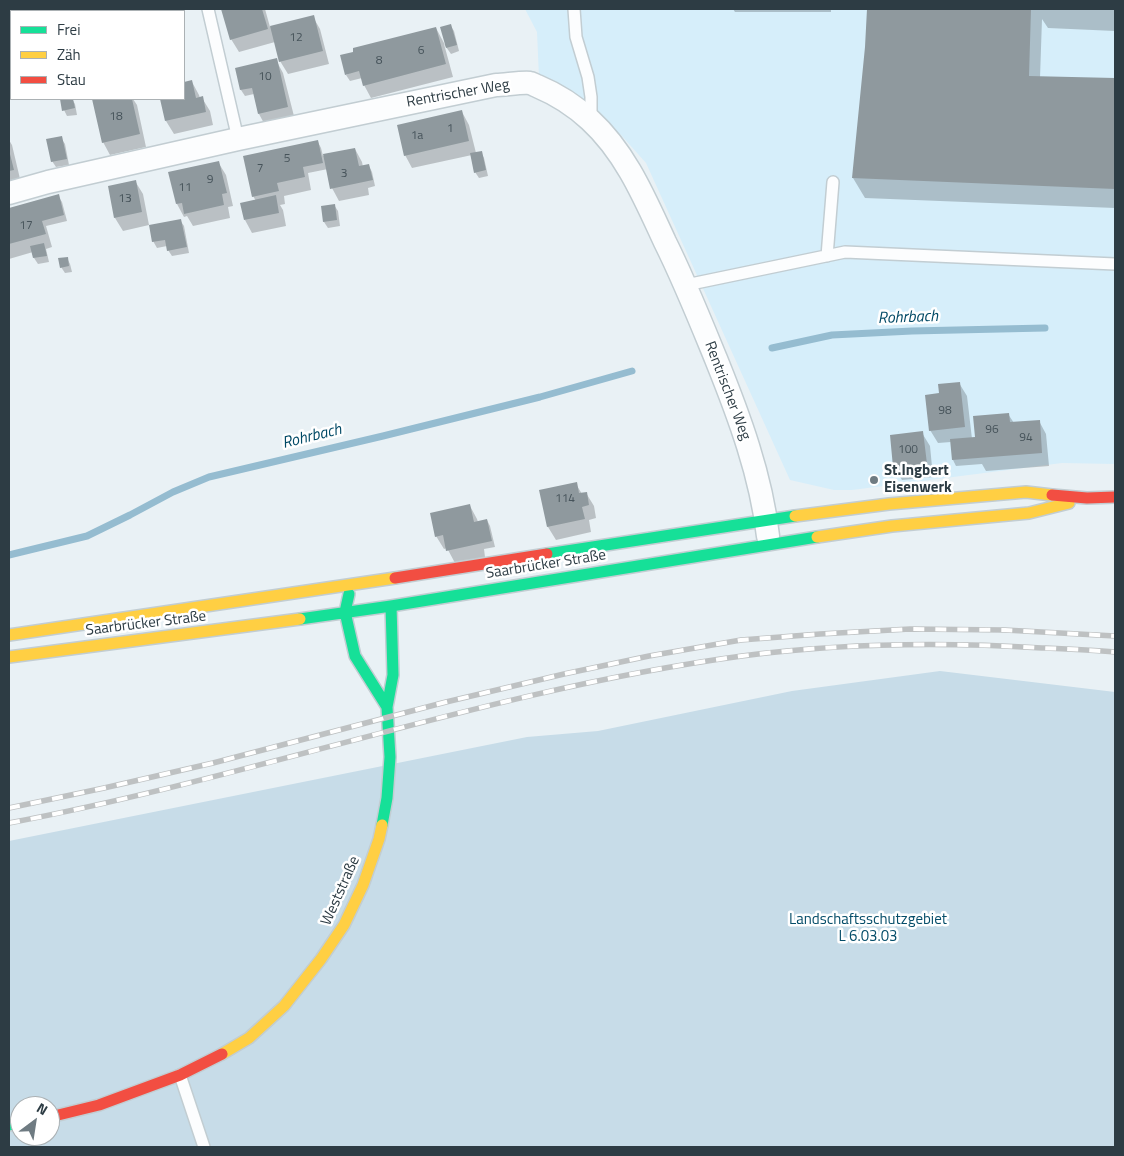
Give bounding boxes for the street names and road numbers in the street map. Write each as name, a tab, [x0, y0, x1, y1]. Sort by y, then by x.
street label: Rentrischer Weg	[405, 76, 511, 112]
street label: Rentrischer Weg	[700, 339, 754, 443]
street label: Saarbrücker Straße	[485, 547, 607, 583]
street label: Saarbrücker Straße	[85, 608, 207, 640]
street label: Weststraße	[318, 854, 364, 928]

